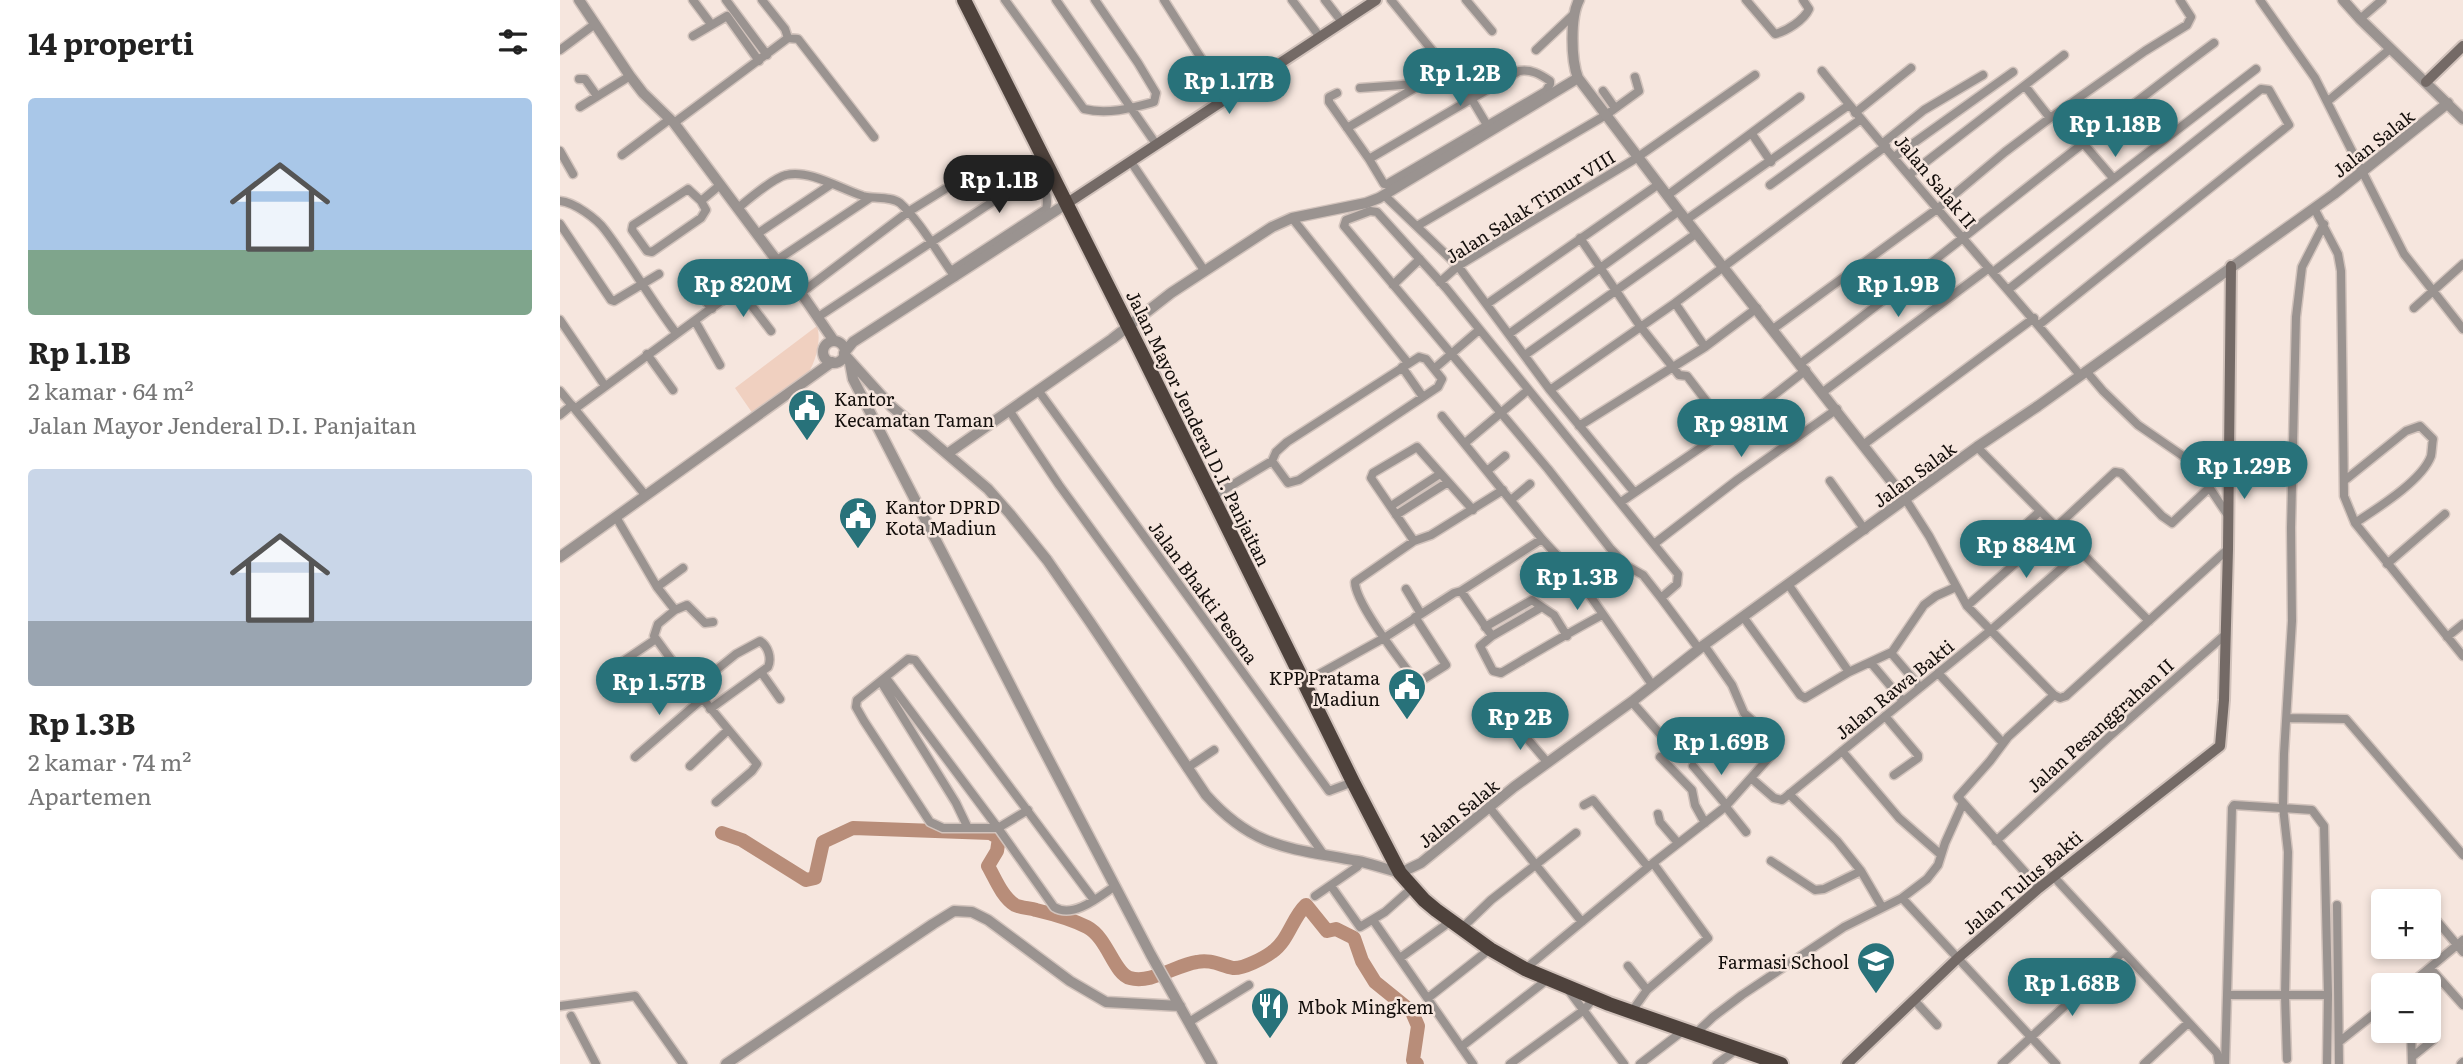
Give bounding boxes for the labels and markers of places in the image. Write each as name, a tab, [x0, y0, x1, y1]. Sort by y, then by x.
pin: Rp 1.2B	[1395, 48, 1525, 108]
pin: Rp 1.17B	[1157, 57, 1301, 116]
pin: Rp 1.18B	[2043, 100, 2187, 159]
pin: Rp 1.1B	[934, 156, 1064, 215]
pin: Rp 820M	[678, 260, 808, 319]
pin: Rp 1.9B	[1833, 260, 1963, 319]
place label: Kantor Kecamatan Taman	[834, 385, 994, 433]
public building icon: Kantor Kecamatan Taman	[786, 387, 828, 442]
pin: Rp 981M	[1676, 400, 1806, 459]
pin: Rp 1.29B	[2172, 442, 2316, 501]
place label: Kantor DPRD Kota Madiun	[885, 493, 1000, 541]
public building icon: Kantor DPRD Kota Madiun	[837, 495, 879, 550]
pin: Rp 884M	[1961, 520, 2091, 580]
pin: Rp 1.3B	[1512, 552, 1642, 612]
pin: Rp 1.57B	[587, 658, 731, 717]
place label: KPP Pratama Madiun	[1269, 664, 1380, 712]
public building icon: KPP Pratama Madiun	[1386, 666, 1428, 721]
pin: Rp 2B	[1471, 692, 1569, 752]
pin: Rp 1.69B	[1649, 718, 1793, 777]
school or university icon: Farmasi School	[1855, 940, 1897, 995]
place label: Farmasi School	[1718, 948, 1849, 975]
pin: Rp 1.68B	[2000, 958, 2144, 1018]
restaurant icon: Mbok Mingkem	[1249, 985, 1291, 1040]
place label: Mbok Mingkem	[1297, 993, 1434, 1020]

